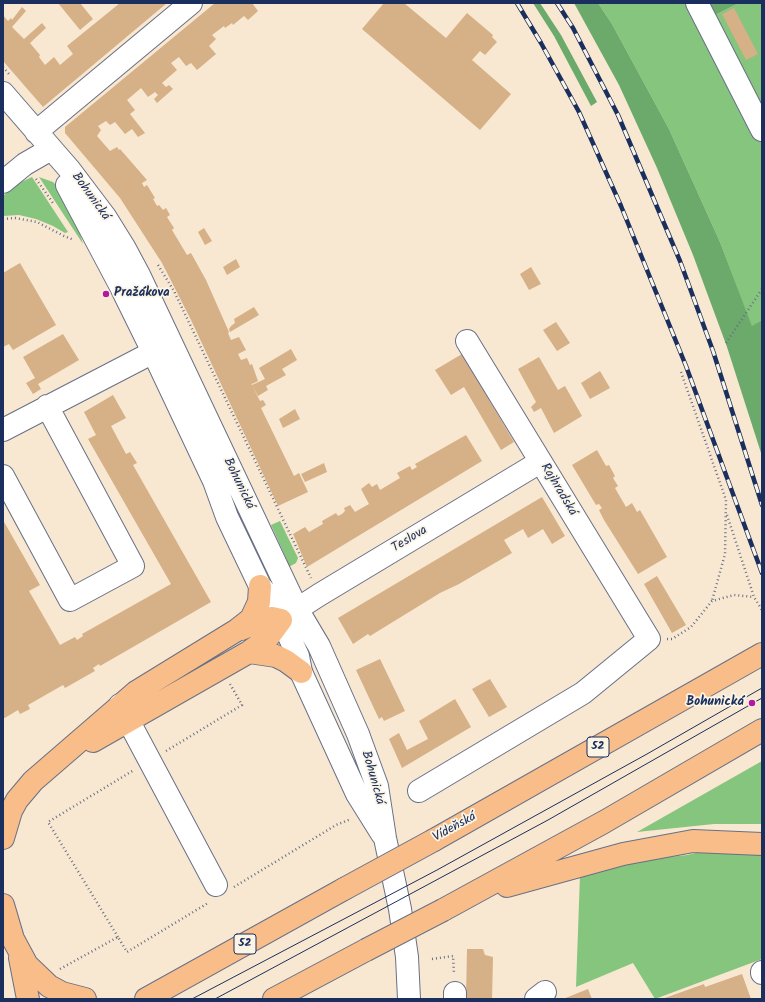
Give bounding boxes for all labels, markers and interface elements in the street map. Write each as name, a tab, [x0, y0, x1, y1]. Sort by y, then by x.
street label: Bohunická	[67, 170, 113, 224]
place label: Pražákova	[114, 286, 170, 302]
marker: Pražákova	[101, 289, 111, 299]
street label: Bohunická	[219, 456, 257, 512]
street label: Rajhradská	[536, 461, 580, 519]
street label: Teslova	[389, 523, 431, 557]
place label: Bohunická	[686, 695, 744, 711]
marker: Bohunická	[747, 698, 757, 708]
road number: 52	[587, 737, 609, 757]
street label: Bohunická	[357, 749, 387, 807]
street label: Vídeňská	[431, 810, 479, 846]
road number: 52	[234, 934, 256, 954]

